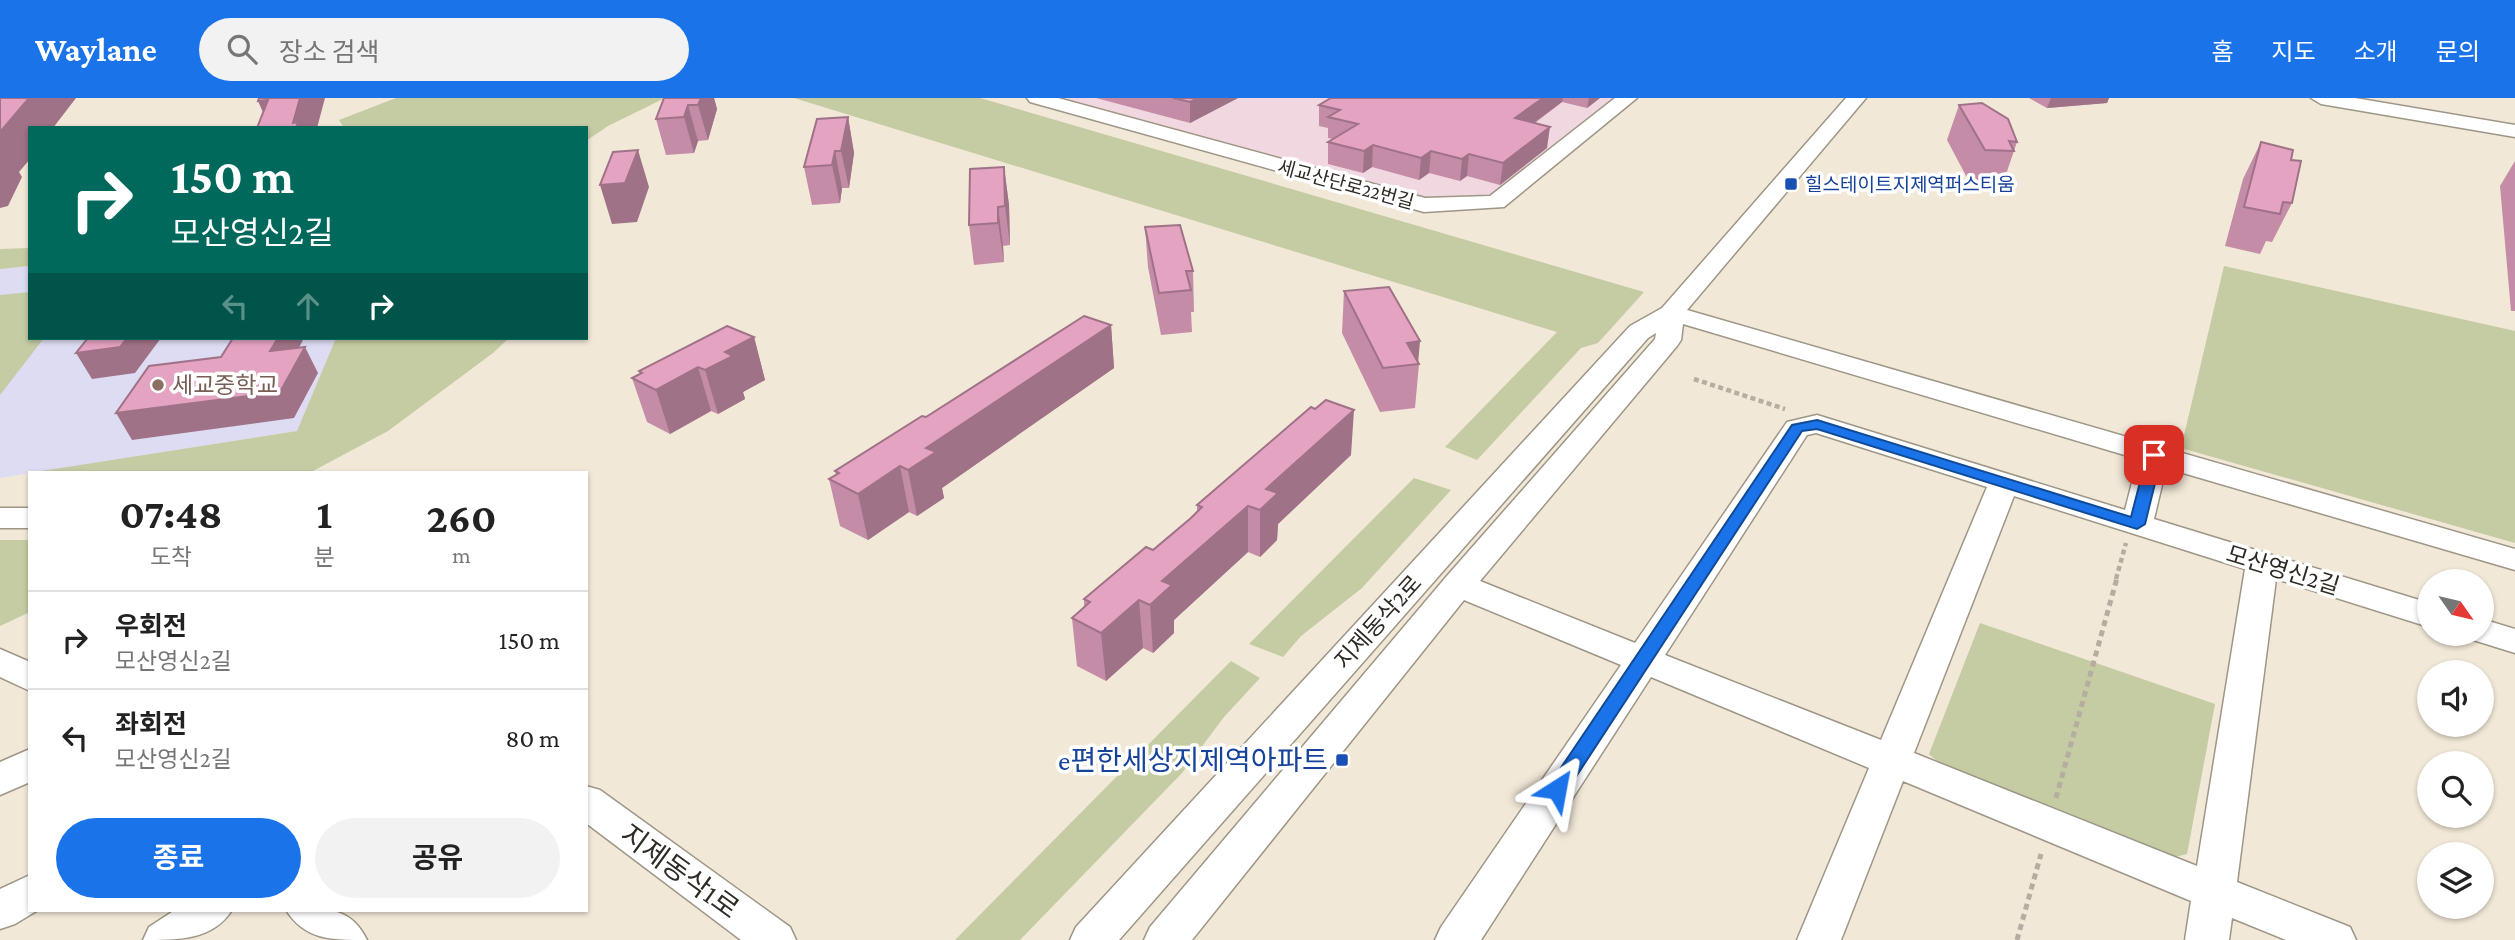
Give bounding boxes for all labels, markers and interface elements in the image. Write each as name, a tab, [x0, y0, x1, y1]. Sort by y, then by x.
search box	[199, 18, 689, 81]
icon: search	[223, 30, 261, 68]
text: Waylane	[35, 31, 157, 68]
text: 장소 검색	[279, 38, 379, 67]
text: 홈	[2211, 38, 2233, 65]
text: 지도	[2271, 38, 2316, 65]
text: 소개	[2354, 38, 2398, 65]
text: 문의	[2436, 38, 2480, 65]
text: 150 m	[171, 149, 294, 204]
icon: right	[56, 154, 147, 245]
street label: 세교산단로22번길	[1275, 156, 1416, 213]
place label: 힐스테이트지제역퍼스티움	[1805, 174, 2015, 195]
marker: 힐스테이트지제역퍼스티움	[1783, 176, 1799, 192]
text: 모산영신2길	[171, 215, 333, 251]
icon: left	[216, 287, 254, 325]
icon: ahead	[289, 287, 327, 325]
icon: right	[362, 287, 400, 325]
place label: 세교중학교	[172, 372, 278, 398]
marker: 세교중학교	[150, 377, 166, 393]
pin	[2124, 425, 2184, 485]
icon: arrive	[2135, 436, 2173, 474]
text: 07:48	[120, 490, 222, 537]
text: 1	[317, 490, 332, 537]
text: 260	[427, 494, 496, 541]
street label: 모산영신2길	[2223, 540, 2343, 600]
text: m	[452, 542, 471, 568]
text: 도착	[150, 544, 192, 570]
text: 분	[314, 544, 335, 570]
north arrow	[2417, 569, 2494, 646]
map controls	[2417, 569, 2494, 919]
street label: 지제동삭2로	[1329, 570, 1427, 674]
text: 우회전	[115, 612, 187, 641]
icon: right	[56, 621, 94, 659]
text: 150 m	[499, 626, 560, 655]
text: 모산영신2길	[115, 648, 232, 674]
button: sound	[2417, 660, 2494, 737]
text: 좌회전	[115, 710, 187, 739]
icon: left	[56, 719, 94, 757]
text: 80 m	[506, 724, 560, 753]
place label: e편한세상지제역아파트	[1058, 745, 1328, 776]
text: 모산영신2길	[115, 746, 232, 772]
button: search	[2417, 751, 2494, 828]
marker: e편한세상지제역아파트	[1334, 752, 1350, 768]
position arrow	[1520, 752, 1594, 826]
button: 종료	[56, 818, 301, 898]
button: 공유	[315, 818, 560, 898]
street label: 지제동삭1로	[615, 818, 745, 925]
button: layers	[2417, 842, 2494, 919]

